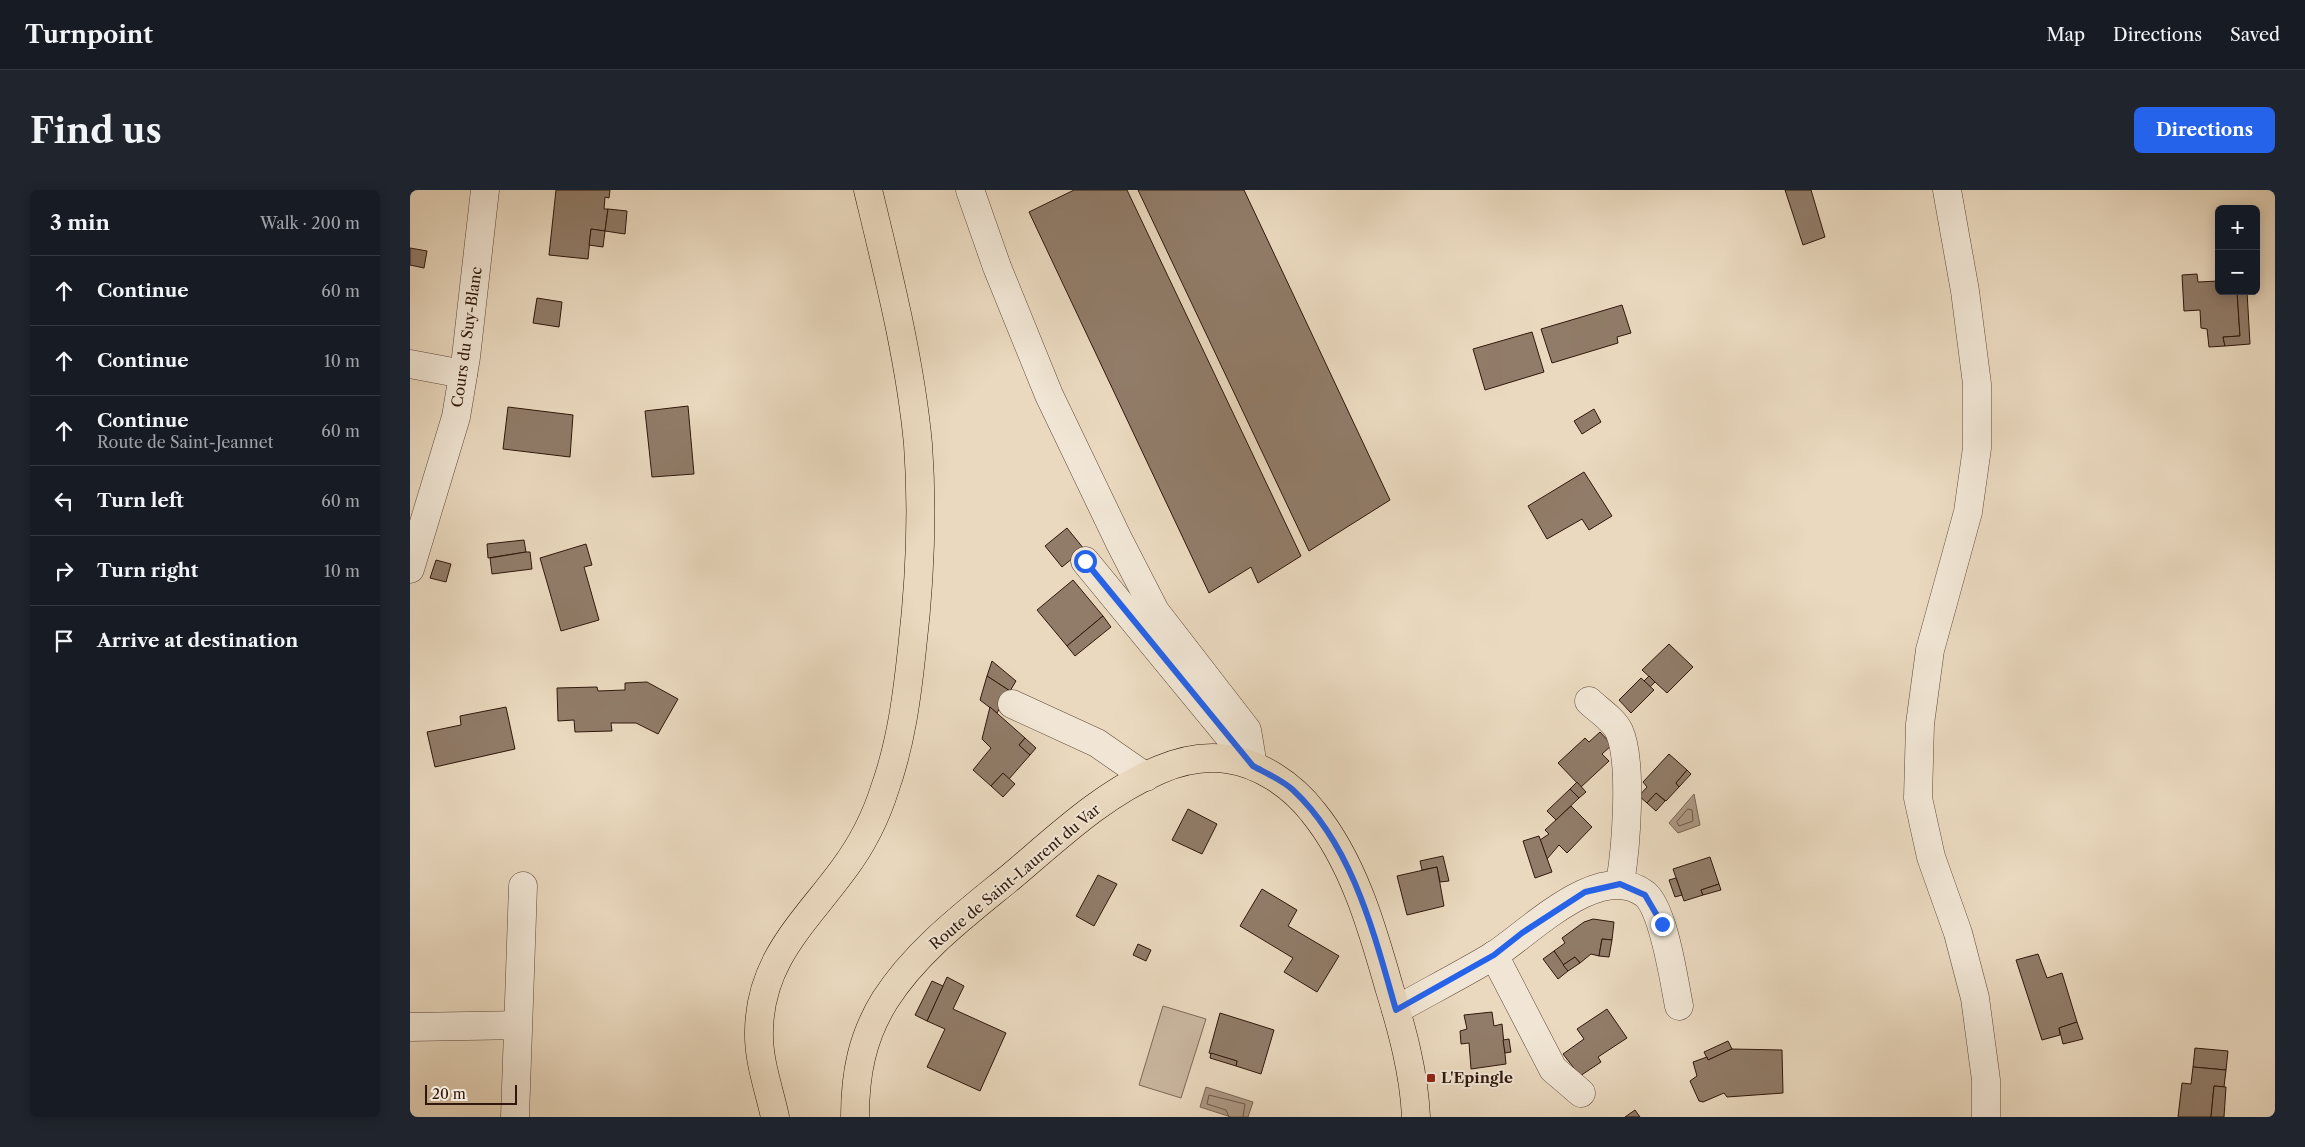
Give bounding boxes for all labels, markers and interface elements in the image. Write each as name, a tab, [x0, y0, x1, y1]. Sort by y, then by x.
text: Turnpoint	[25, 20, 153, 49]
text: Map	[2046, 24, 2085, 46]
text: Directions	[2113, 24, 2202, 46]
text: Saved	[2230, 24, 2280, 46]
button: Directions	[2134, 107, 2275, 153]
text: Find us	[30, 109, 162, 152]
map controls	[2215, 205, 2260, 295]
button: +	[2215, 205, 2260, 250]
text: 3 min	[50, 210, 110, 235]
text: Walk · 200 m	[260, 213, 360, 233]
button: −	[2215, 250, 2260, 295]
street label: Cours du Suy-Blanc	[447, 265, 486, 409]
icon: ahead	[50, 277, 78, 305]
text: Continue	[97, 279, 189, 302]
text: 60 m	[321, 281, 360, 301]
icon: ahead	[50, 347, 78, 375]
text: Continue	[97, 349, 189, 372]
text: 10 m	[324, 351, 360, 371]
text: Continue	[97, 409, 189, 432]
icon: ahead	[50, 417, 78, 445]
text: 60 m	[321, 421, 360, 441]
text: Route de Saint-Jeannet	[97, 432, 273, 452]
icon: left	[50, 487, 78, 515]
text: Turn left	[97, 489, 184, 512]
text: 60 m	[321, 491, 360, 511]
route start	[1074, 550, 1097, 573]
icon: right	[50, 557, 78, 585]
text: Turn right	[97, 559, 198, 582]
text: 10 m	[324, 561, 360, 581]
icon: arrive	[50, 627, 78, 655]
text: Arrive at destination	[97, 629, 298, 652]
street label: Route de Saint-Laurent du Var	[925, 799, 1104, 954]
route end	[1651, 913, 1674, 936]
place label: L'Epingle	[1441, 1068, 1513, 1087]
marker: L'Epingle	[1425, 1072, 1437, 1084]
scale bar	[425, 1082, 518, 1105]
text: 20 m	[432, 1085, 466, 1103]

